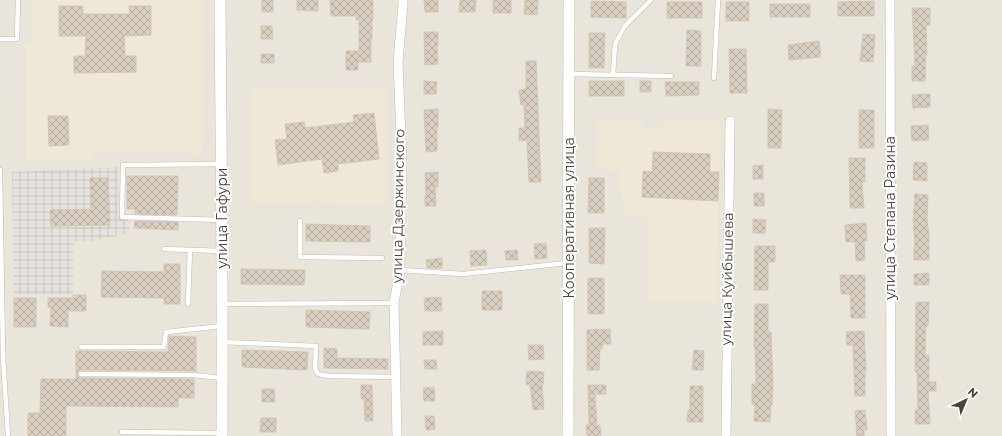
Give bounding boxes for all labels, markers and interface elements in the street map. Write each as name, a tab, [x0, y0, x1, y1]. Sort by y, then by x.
street label: улица Дзержинского	[388, 128, 408, 284]
street label: улица Степана Разина	[881, 136, 899, 301]
street label: Кооперативная улица	[560, 137, 578, 299]
street label: улица Гафури	[213, 168, 231, 269]
street label: улица Куйбышева	[717, 212, 737, 347]
north arrow	[946, 380, 986, 420]
text: N	[965, 385, 981, 401]

